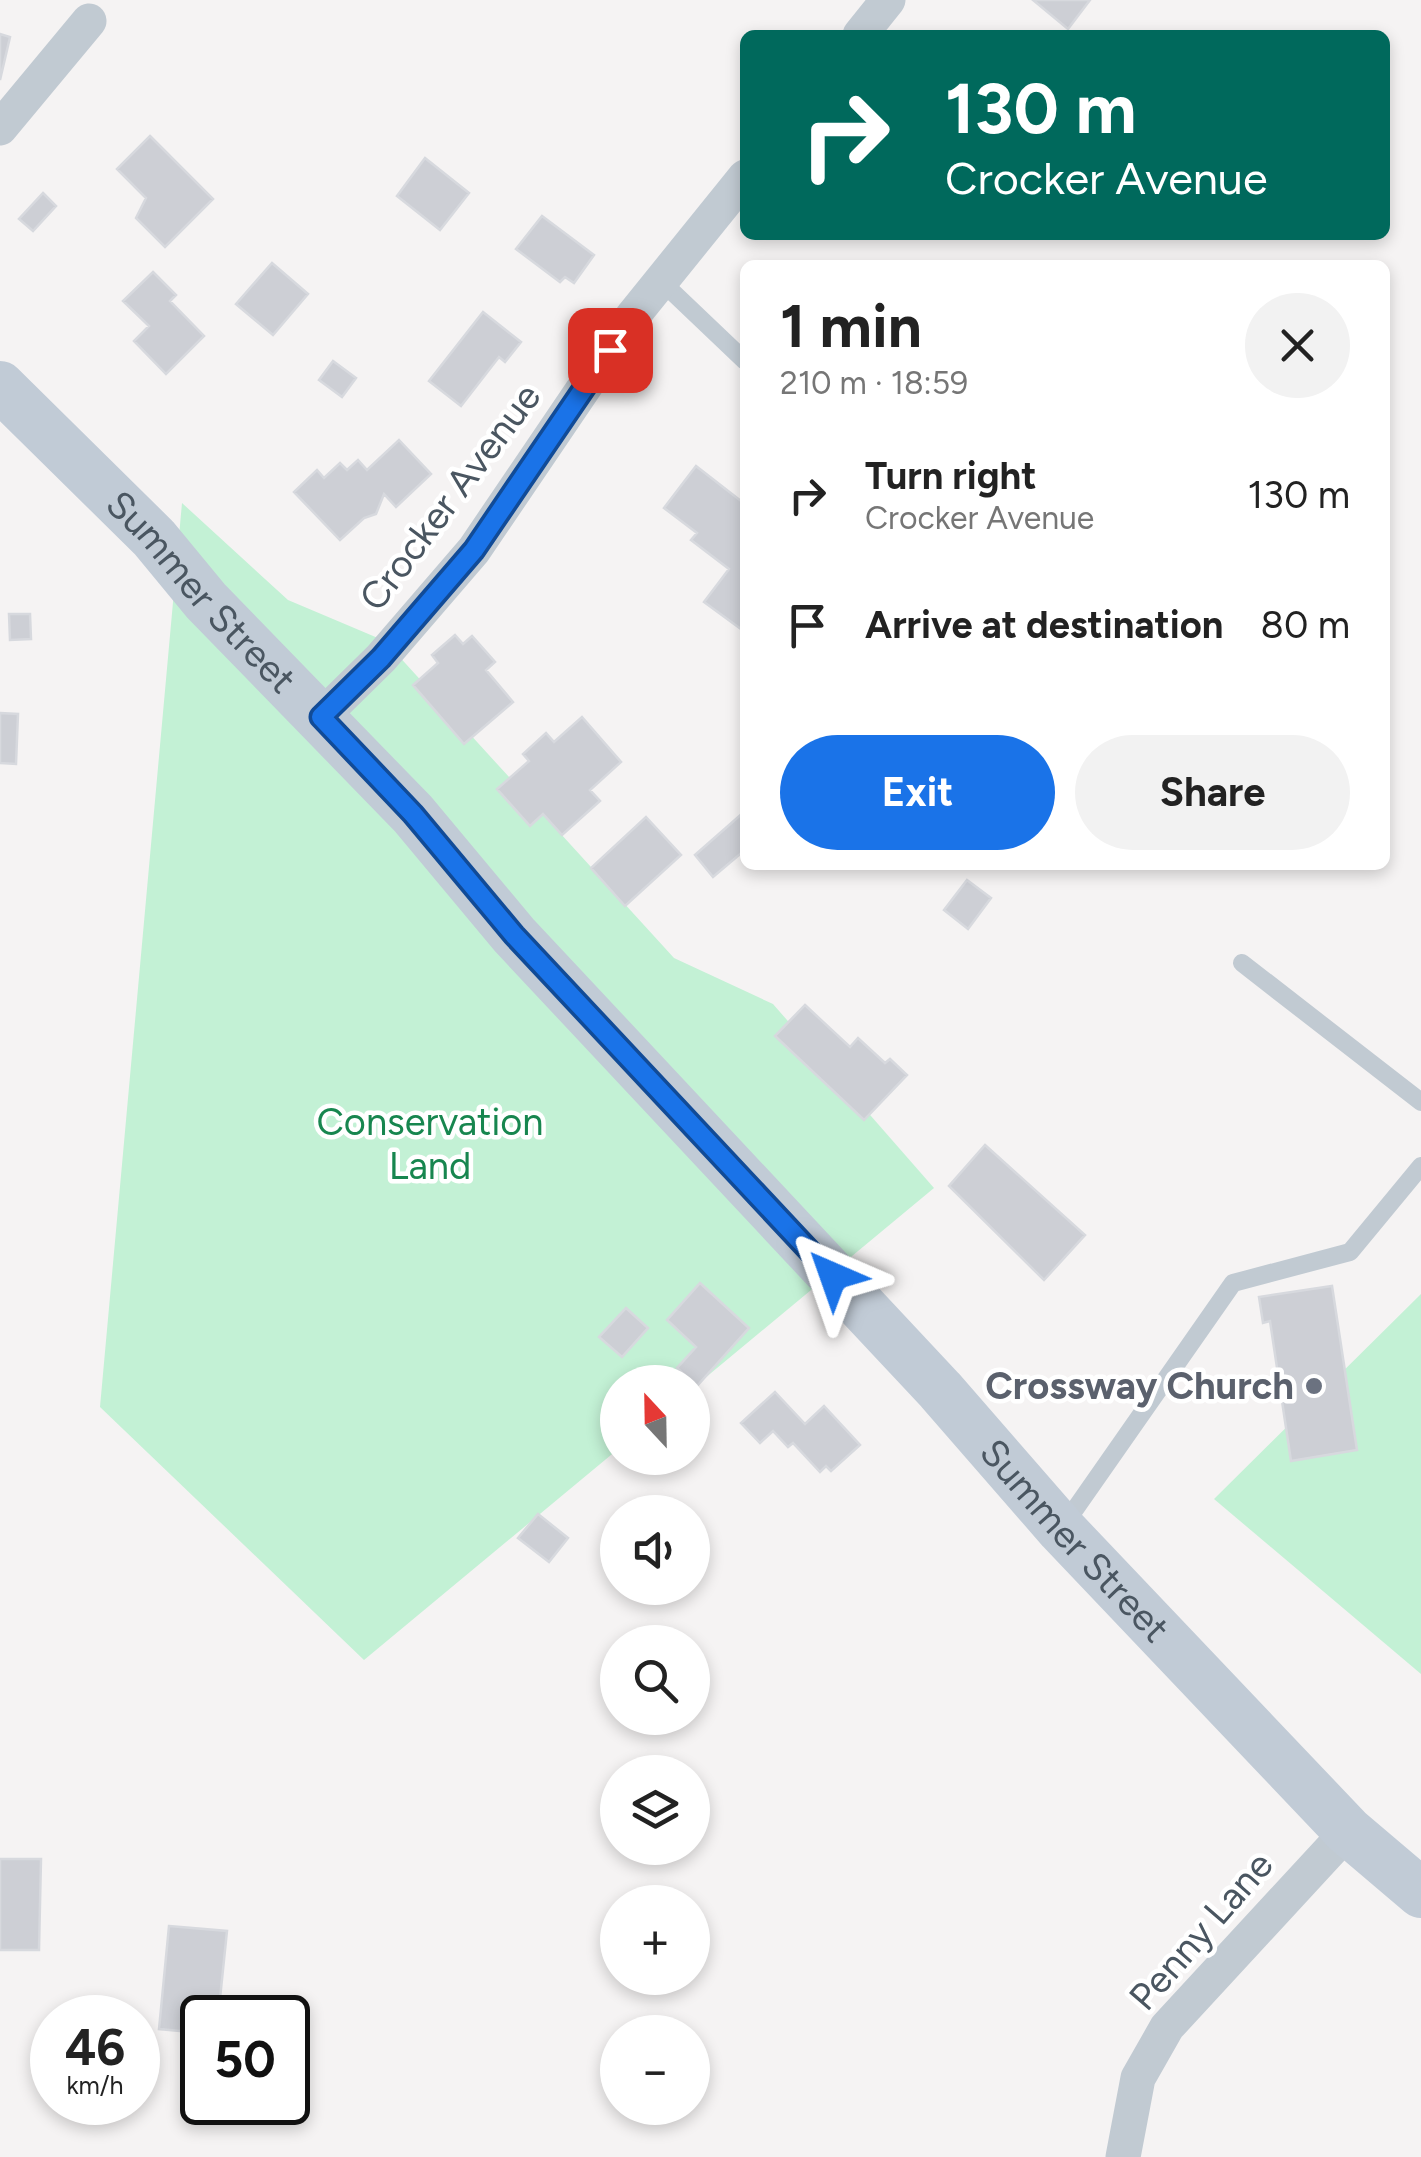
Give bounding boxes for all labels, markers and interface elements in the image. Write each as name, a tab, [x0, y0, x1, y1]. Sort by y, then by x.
text: 130 m	[945, 66, 1137, 151]
icon: right	[780, 70, 910, 200]
text: Crocker Avenue	[945, 151, 1268, 205]
text: 1 min	[780, 290, 922, 362]
button: close	[1245, 293, 1350, 398]
pin	[568, 308, 653, 393]
icon: arrive	[583, 323, 638, 378]
text: 210 m · 18:59	[780, 364, 968, 402]
street label: Crocker Avenue	[350, 374, 550, 620]
text: Turn right	[865, 453, 1037, 499]
icon: right	[780, 468, 835, 523]
text: 130 m	[1248, 472, 1350, 518]
street label: Summer Street	[97, 481, 306, 703]
text: Crocker Avenue	[865, 499, 1094, 537]
icon: arrive	[780, 598, 835, 653]
text: Arrive at destination	[865, 602, 1223, 648]
text: 80 m	[1261, 602, 1350, 648]
button: Exit	[780, 735, 1055, 850]
button: Share	[1075, 735, 1350, 850]
park label: Conservation Land	[316, 1099, 544, 1189]
position arrow	[781, 1224, 885, 1328]
place label: Crossway Church	[985, 1363, 1294, 1409]
north arrow	[600, 1365, 710, 1475]
map controls	[600, 1365, 710, 2125]
marker: Crossway Church	[1303, 1375, 1325, 1397]
street label: Summer Street	[970, 1430, 1179, 1651]
button: sound	[600, 1495, 710, 1605]
button: search	[600, 1625, 710, 1735]
button: layers	[600, 1755, 710, 1865]
street label: Penny Lane	[1120, 1842, 1282, 2020]
button: +	[600, 1885, 710, 1995]
speed limit sign: 50	[180, 1995, 310, 2125]
button: −	[600, 2015, 710, 2125]
text: 46	[65, 2017, 125, 2078]
text: km/h	[66, 2070, 124, 2100]

